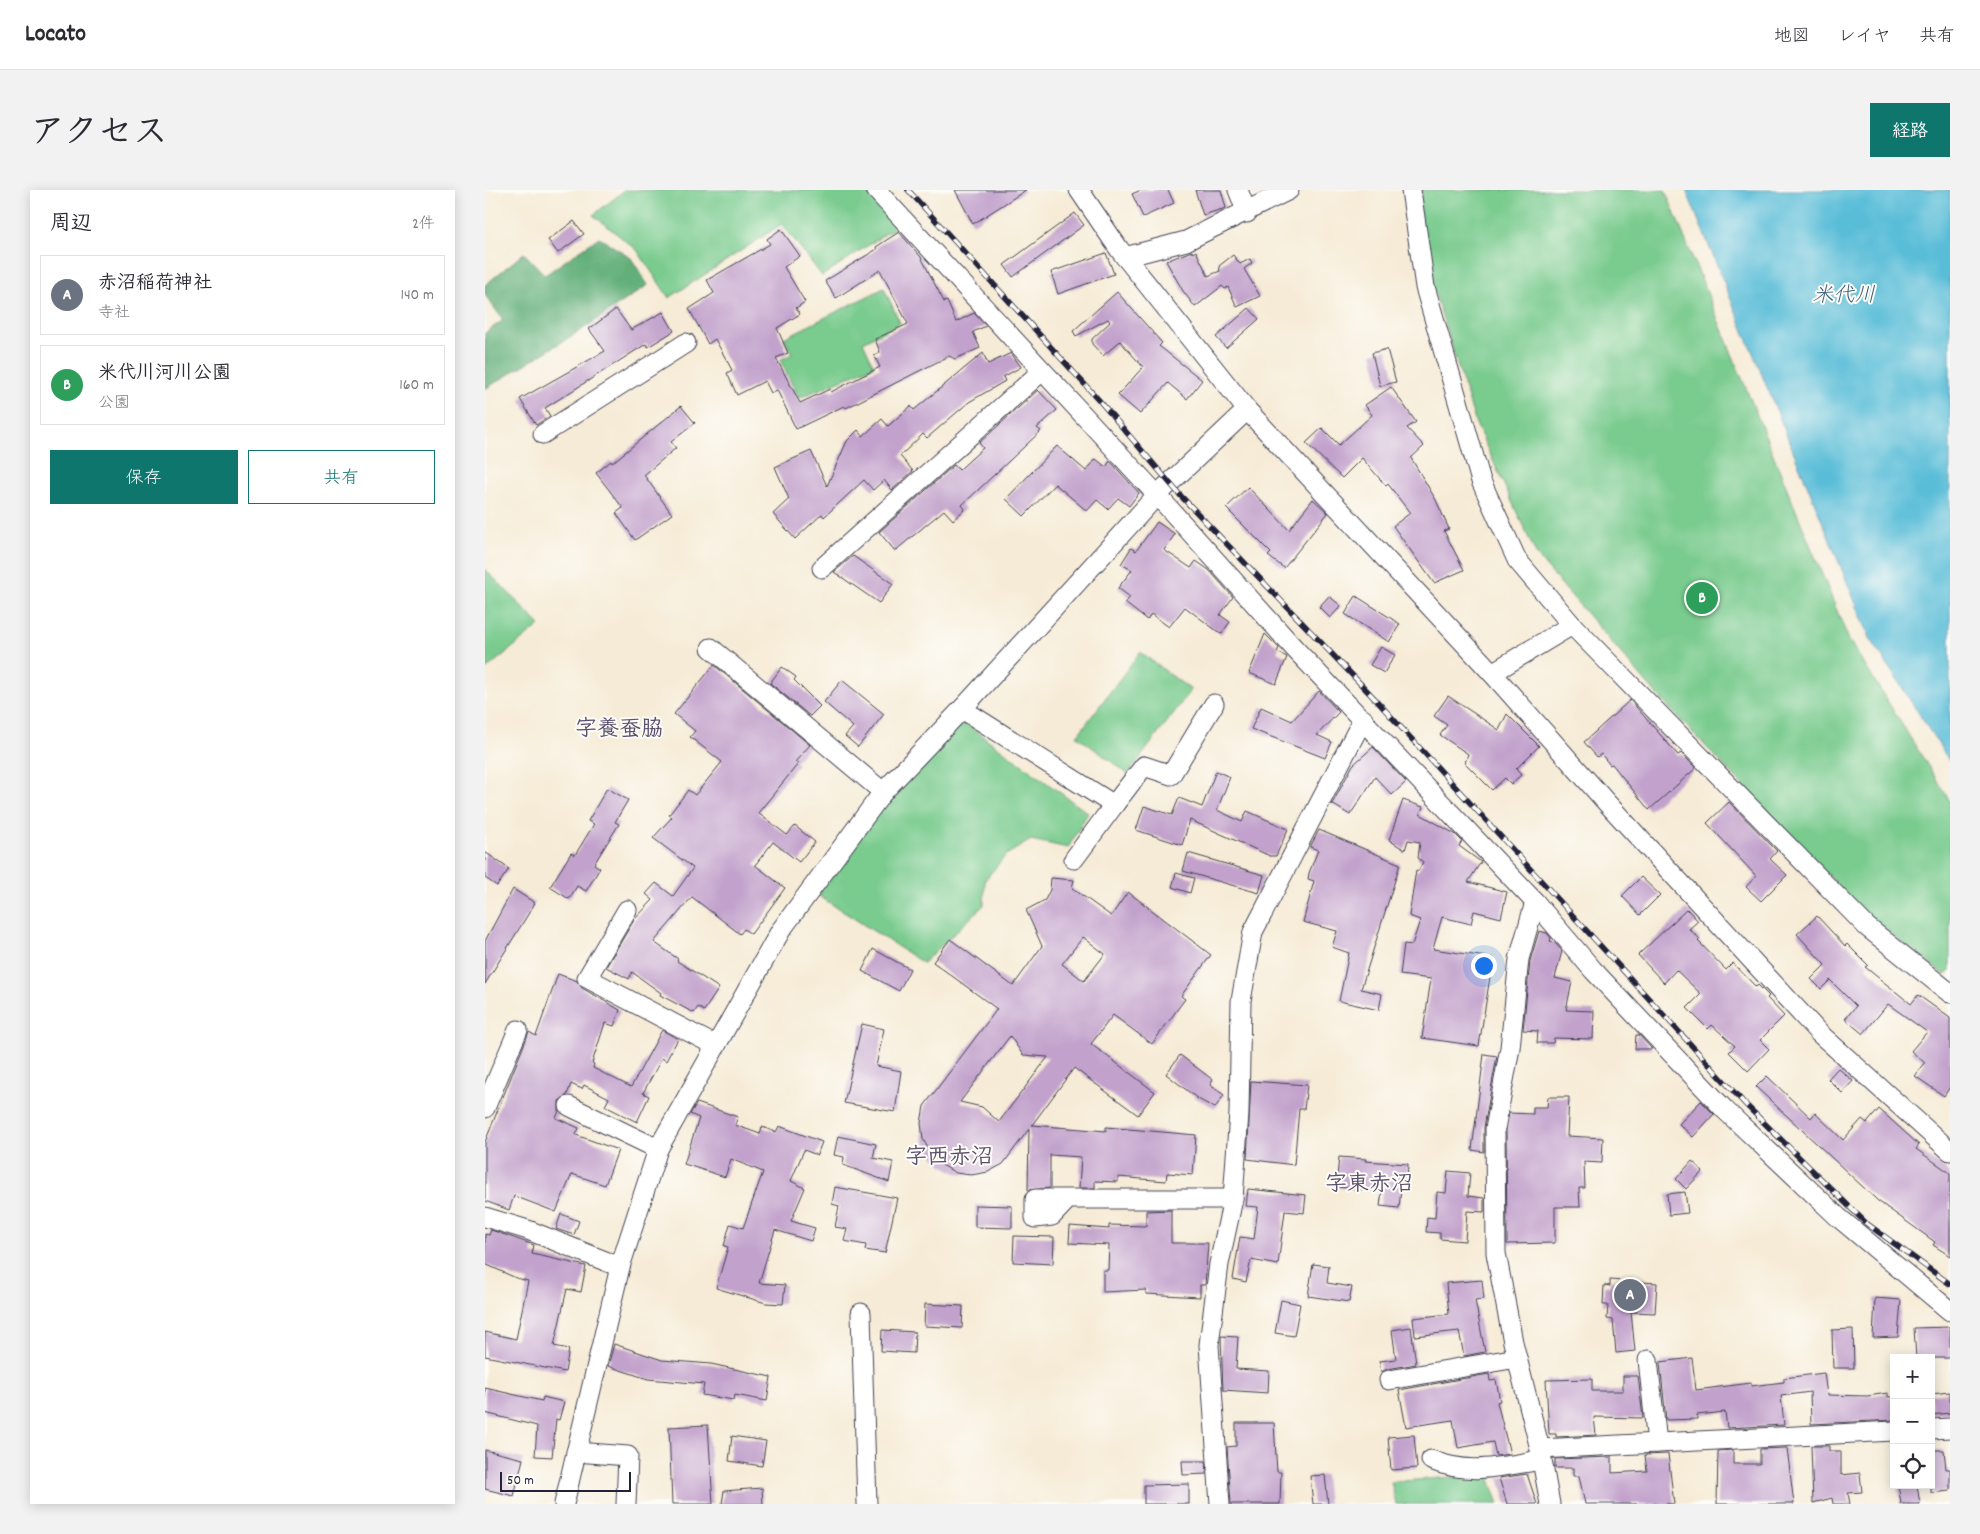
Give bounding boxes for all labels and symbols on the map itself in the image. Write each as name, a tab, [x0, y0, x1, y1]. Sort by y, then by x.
water label: 米代川	[1813, 282, 1876, 312]
pin: B	[1686, 579, 1718, 617]
district label: 字養蚕脇	[575, 715, 663, 746]
your location	[1471, 953, 1497, 979]
district label: 字西赤沼	[905, 1143, 993, 1174]
district label: 字東赤沼	[1325, 1170, 1413, 1201]
pin: A	[1614, 1276, 1646, 1314]
scale bar	[500, 1469, 631, 1492]

